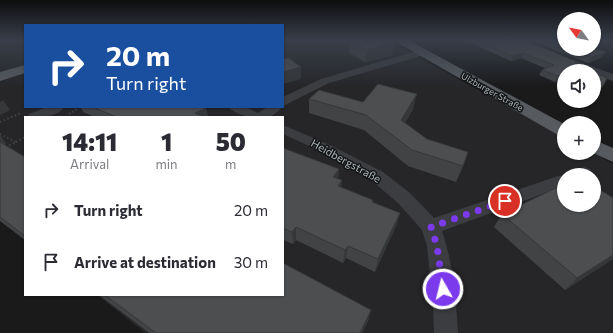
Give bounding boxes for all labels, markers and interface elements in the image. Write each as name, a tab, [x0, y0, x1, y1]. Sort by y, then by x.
north arrow	[557, 12, 601, 56]
map controls	[557, 12, 601, 212]
text: 20 m	[106, 38, 170, 72]
icon: right	[40, 40, 92, 92]
button: sound	[557, 64, 601, 108]
street label: Ulzburger Straße	[459, 70, 525, 113]
text: Turn right	[106, 72, 186, 94]
button: +	[557, 116, 601, 160]
text: 14:11	[62, 127, 117, 156]
text: 1	[161, 127, 172, 156]
text: 50	[216, 127, 246, 156]
street label: Heidbergstraße	[309, 136, 384, 185]
text: Arrival	[70, 156, 109, 172]
text: min	[155, 156, 178, 172]
text: m	[225, 156, 236, 172]
button: −	[557, 168, 601, 212]
pin	[488, 184, 522, 218]
icon: arrive	[494, 190, 516, 212]
icon: right	[40, 199, 62, 221]
text: Turn right	[74, 201, 143, 219]
text: 20 m	[234, 201, 268, 219]
icon: arrive	[40, 251, 62, 273]
text: Arrive at destination	[74, 253, 216, 271]
text: 30 m	[234, 253, 268, 271]
position arrow	[422, 268, 464, 310]

